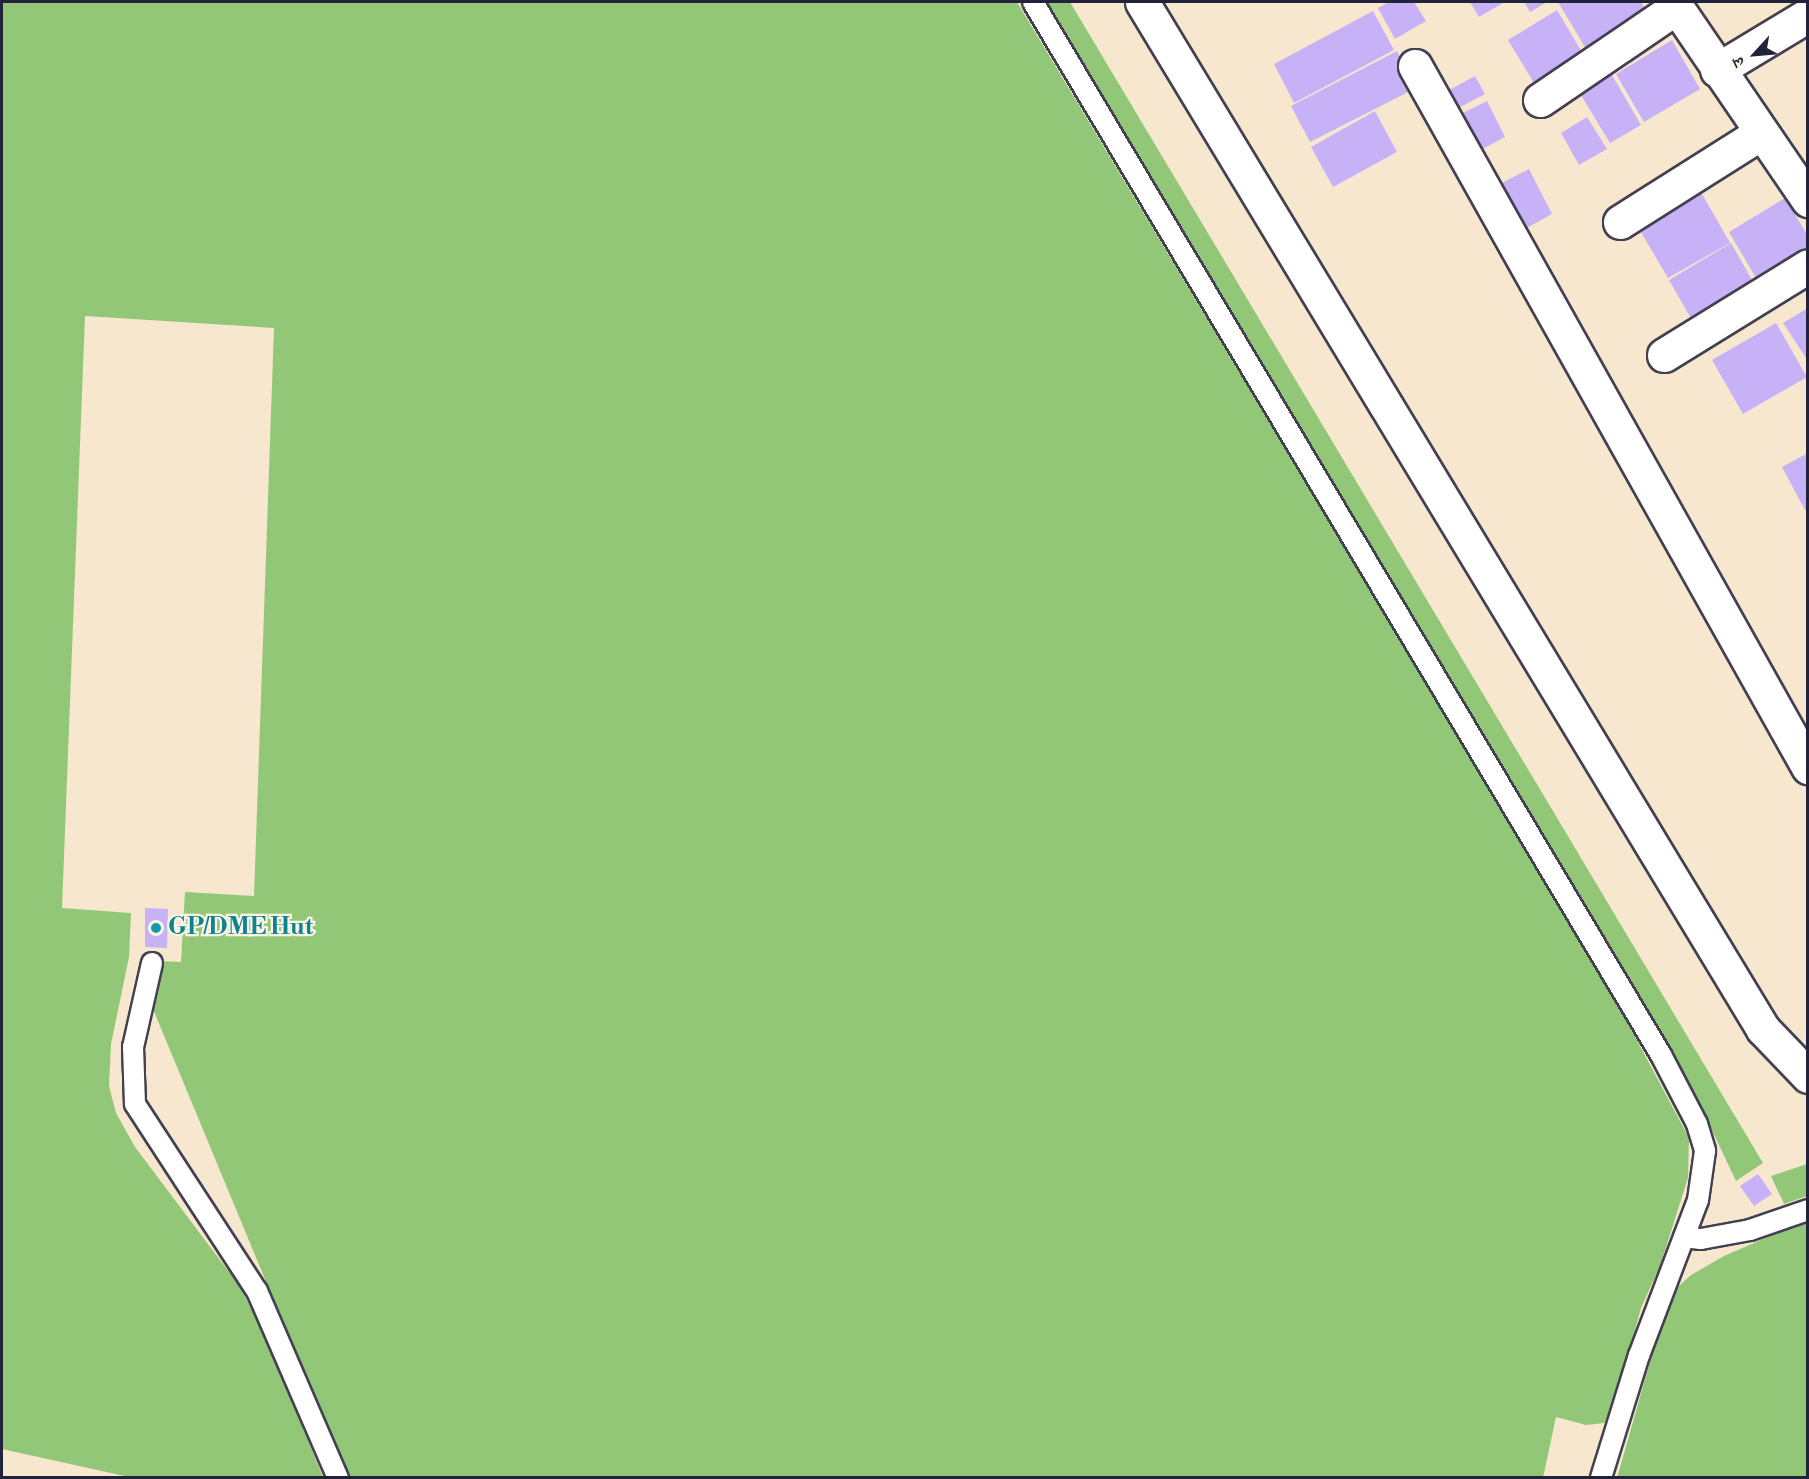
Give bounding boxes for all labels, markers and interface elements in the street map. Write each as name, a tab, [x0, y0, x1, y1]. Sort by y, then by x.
north arrow	[1725, 24, 1785, 84]
text: उ	[1728, 54, 1750, 70]
place label: GP/DME Hut	[168, 914, 313, 942]
marker: GP/DME Hut	[149, 921, 163, 935]

